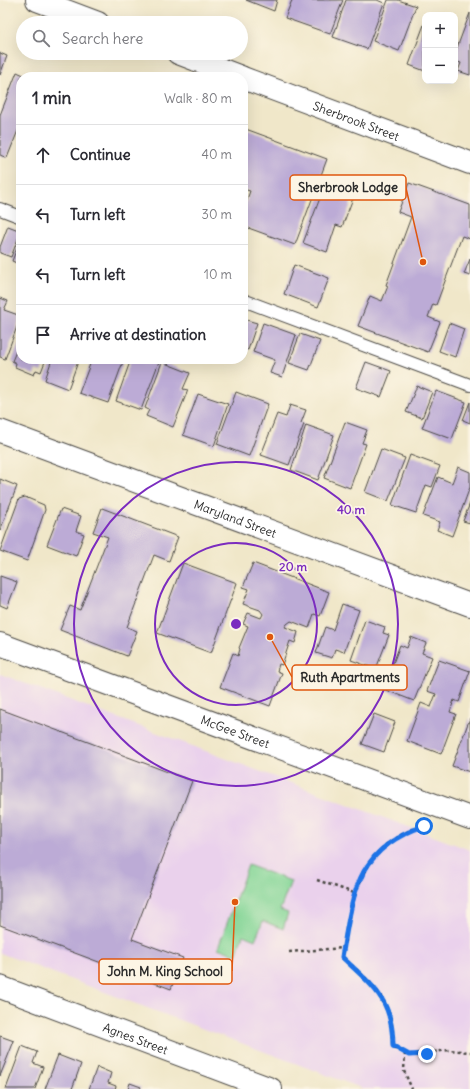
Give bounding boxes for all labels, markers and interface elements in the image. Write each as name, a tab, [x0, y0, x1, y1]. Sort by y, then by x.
map controls	[422, 12, 458, 84]
button: +	[422, 12, 458, 48]
search box	[16, 16, 248, 60]
icon: search	[30, 27, 52, 49]
text: Search here	[62, 29, 143, 48]
button: −	[422, 48, 458, 84]
text: 1 min	[32, 87, 71, 109]
text: Walk · 80 m	[164, 90, 232, 107]
street label: Sherbrook Street	[311, 97, 402, 143]
icon: ahead	[32, 144, 54, 166]
text: Continue	[70, 145, 131, 164]
text: 40 m	[201, 146, 232, 163]
callout: Sherbrook Lodge	[290, 175, 406, 200]
text: Sherbrook Lodge	[298, 179, 398, 196]
icon: left	[32, 204, 54, 226]
text: Turn left	[70, 205, 125, 224]
text: 30 m	[202, 206, 232, 223]
icon: left	[32, 264, 54, 286]
text: Turn left	[70, 265, 125, 284]
text: 10 m	[204, 266, 232, 283]
icon: arrive	[32, 324, 54, 346]
text: Arrive at destination	[70, 325, 206, 344]
street label: Maryland Street	[192, 496, 279, 540]
text: 40 m	[337, 502, 366, 517]
text: 20 m	[279, 559, 307, 574]
centre of rings	[229, 617, 243, 631]
callout: Ruth Apartments	[292, 665, 407, 690]
text: Ruth Apartments	[300, 669, 400, 686]
street label: McGee Street	[199, 712, 272, 751]
route start	[415, 817, 433, 835]
callout: John M. King School	[99, 959, 232, 984]
text: John M. King School	[107, 963, 223, 980]
street label: Agnes Street	[101, 1019, 170, 1057]
route end	[418, 1045, 436, 1063]

